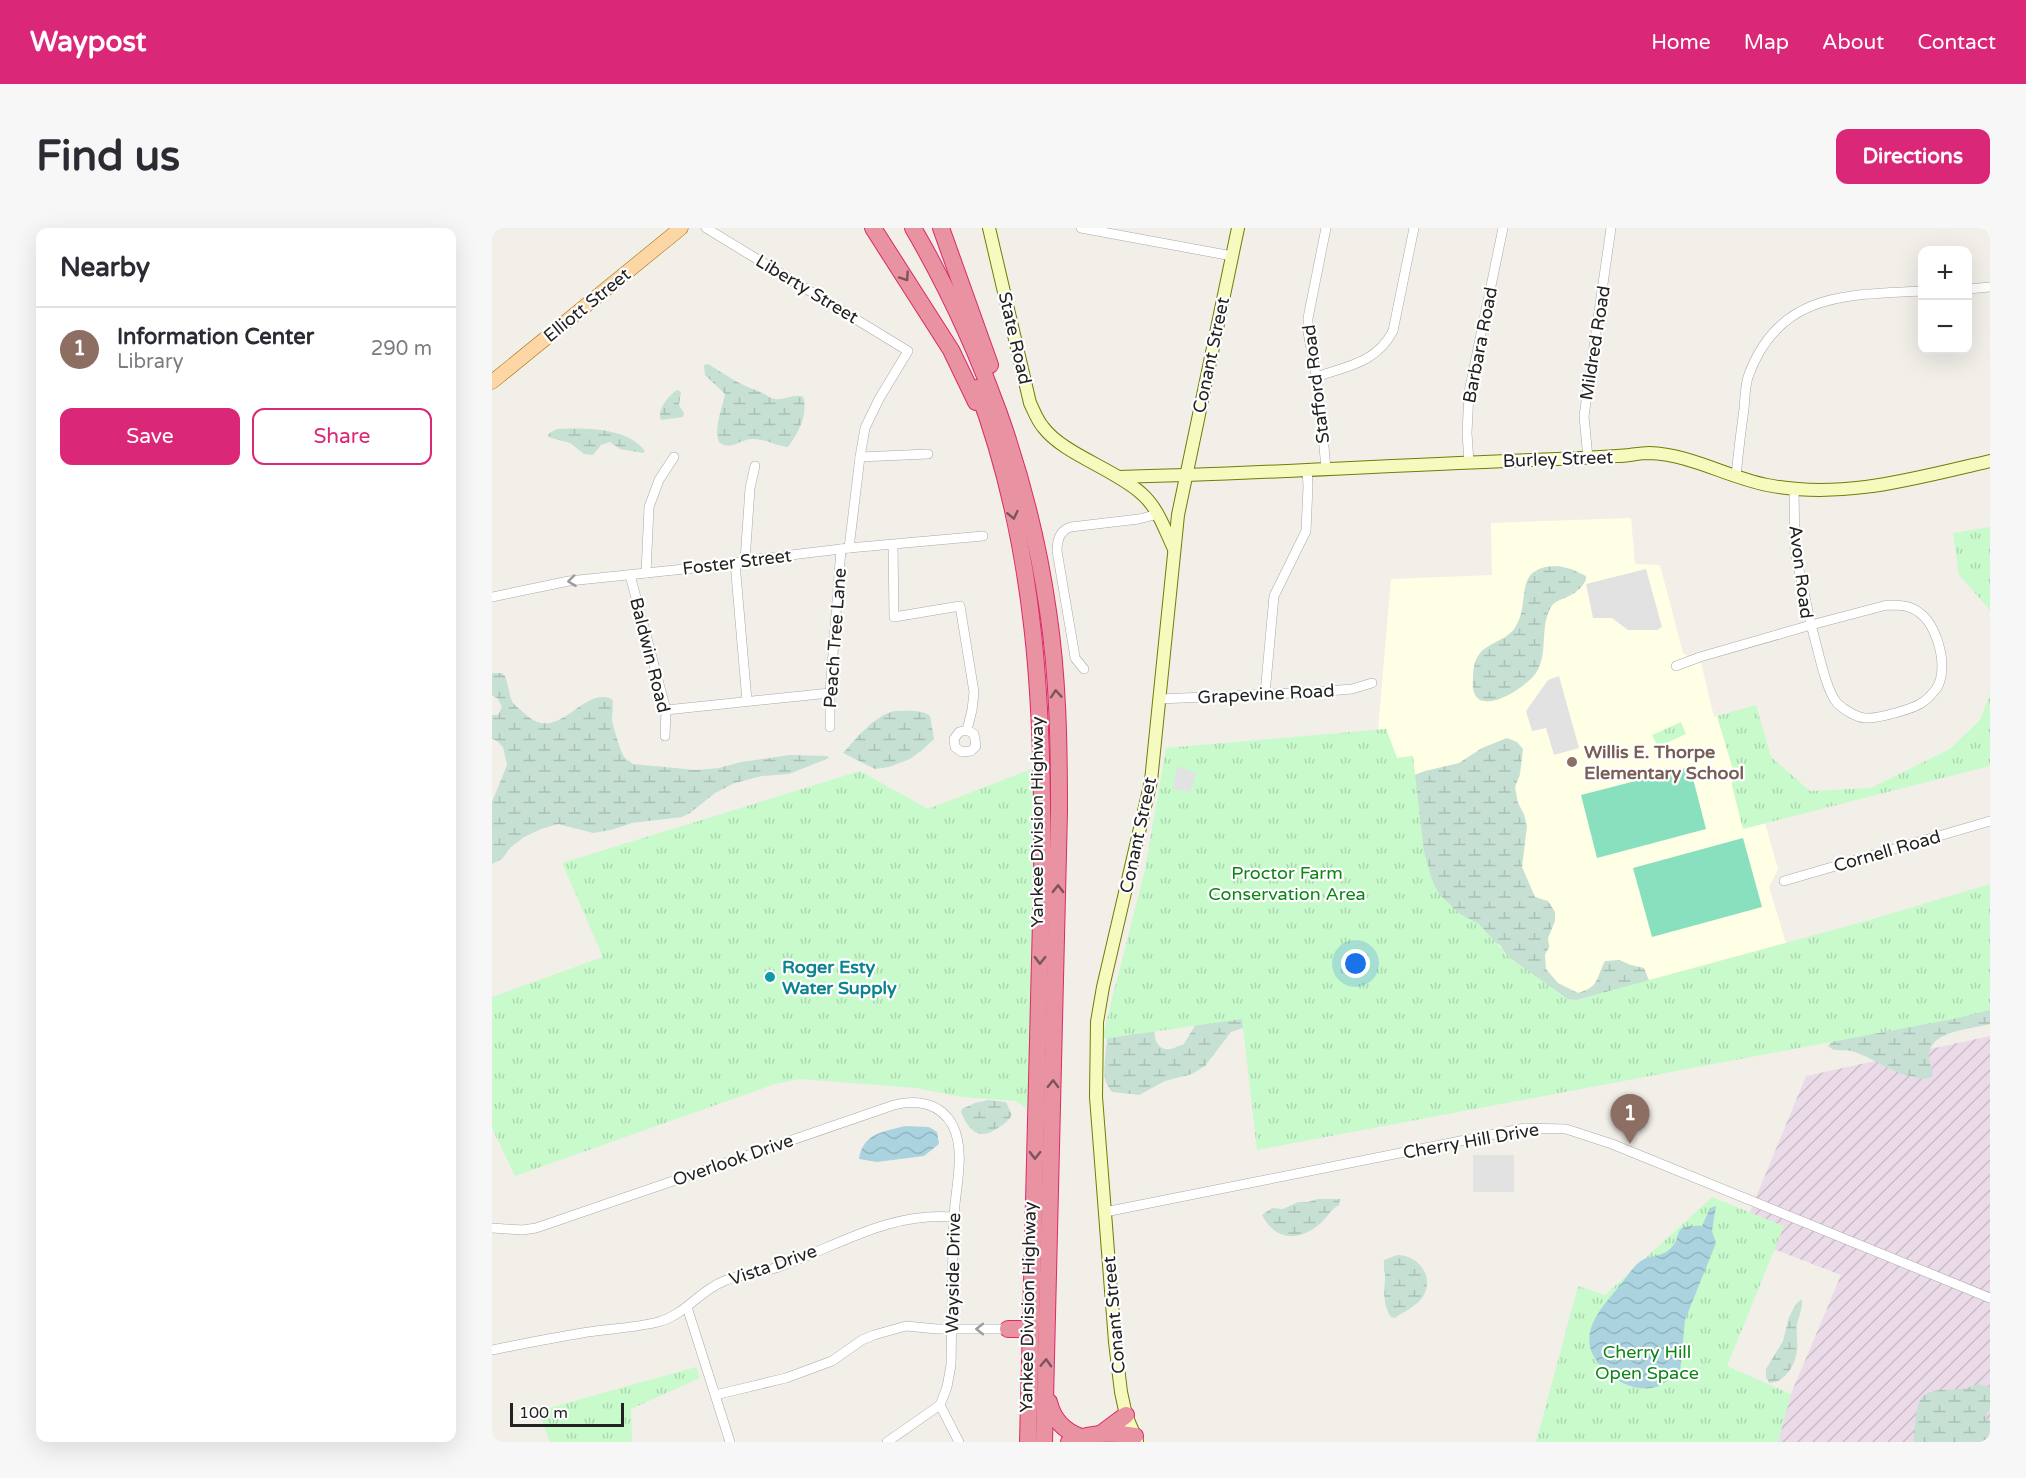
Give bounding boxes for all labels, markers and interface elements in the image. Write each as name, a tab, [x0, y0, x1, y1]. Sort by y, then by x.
text: Waypost	[30, 25, 146, 59]
text: Home	[1651, 30, 1711, 55]
text: Map	[1744, 30, 1789, 55]
text: About	[1822, 30, 1884, 55]
text: Contact	[1917, 30, 1996, 55]
button: Directions	[1836, 129, 1990, 184]
text: Find us	[36, 131, 180, 182]
map controls	[1918, 246, 1972, 354]
button: +	[1918, 246, 1972, 300]
street label: Liberty Street	[752, 250, 862, 328]
text: Nearby	[60, 252, 150, 283]
street label: Elliott Street	[539, 263, 635, 347]
one-way arrow	[898, 270, 909, 281]
street label: Mildred Road	[1575, 284, 1615, 402]
street label: Barbara Road	[1458, 285, 1502, 405]
street label: State Road	[994, 290, 1036, 386]
street label: Conant Street	[1188, 295, 1234, 415]
button: −	[1918, 300, 1972, 354]
street label: Stafford Road	[1298, 323, 1334, 445]
text: Information Center	[117, 324, 314, 350]
text: 1	[73, 337, 86, 361]
text: 290 m	[371, 337, 432, 361]
text: Library	[117, 350, 183, 374]
button: Save	[60, 408, 240, 465]
button: Share	[252, 408, 432, 465]
street label: Burley Street	[1502, 446, 1614, 472]
one-way arrow	[1006, 510, 1019, 520]
street label: Avon Road	[1784, 524, 1818, 620]
street label: Foster Street	[681, 544, 793, 580]
street label: Peach Tree Lane	[819, 567, 851, 709]
one-way arrow	[567, 574, 576, 587]
street label: Baldwin Road	[625, 595, 675, 715]
street label: Grapevine Road	[1197, 679, 1335, 709]
one-way arrow	[1049, 689, 1062, 698]
street label: Yankee Division Highway	[1026, 716, 1048, 928]
place label: Willis E. Thorpe Elementary School	[1584, 741, 1744, 784]
marker: Willis E. Thorpe Elementary School	[1565, 755, 1579, 769]
street label: Conant Street	[1115, 775, 1161, 895]
street label: Cornell Road	[1831, 825, 1943, 877]
park label: Proctor Farm Conservation Area	[1208, 862, 1366, 905]
one-way arrow	[1051, 884, 1064, 893]
your location	[1341, 949, 1370, 978]
place label: Roger Esty Water Supply	[782, 956, 897, 999]
one-way arrow	[1033, 956, 1046, 965]
marker: Roger Esty Water Supply	[763, 970, 777, 984]
one-way arrow	[1046, 1079, 1059, 1088]
pin: 1	[1610, 1094, 1650, 1144]
street label: Cherry Hill Drive	[1401, 1118, 1541, 1164]
street label: Overlook Drive	[670, 1129, 796, 1191]
one-way arrow	[1029, 1151, 1041, 1160]
street label: Yankee Division Highway	[1015, 1201, 1041, 1413]
street label: Wayside Drive	[941, 1212, 965, 1334]
street label: Vista Drive	[726, 1240, 820, 1290]
street label: Conant Street	[1098, 1255, 1130, 1375]
one-way arrow	[976, 1323, 985, 1335]
park label: Cherry Hill Open Space	[1595, 1341, 1699, 1384]
one-way arrow	[1040, 1358, 1053, 1367]
scale bar	[510, 1400, 624, 1428]
text: 100 m	[519, 1403, 568, 1423]

